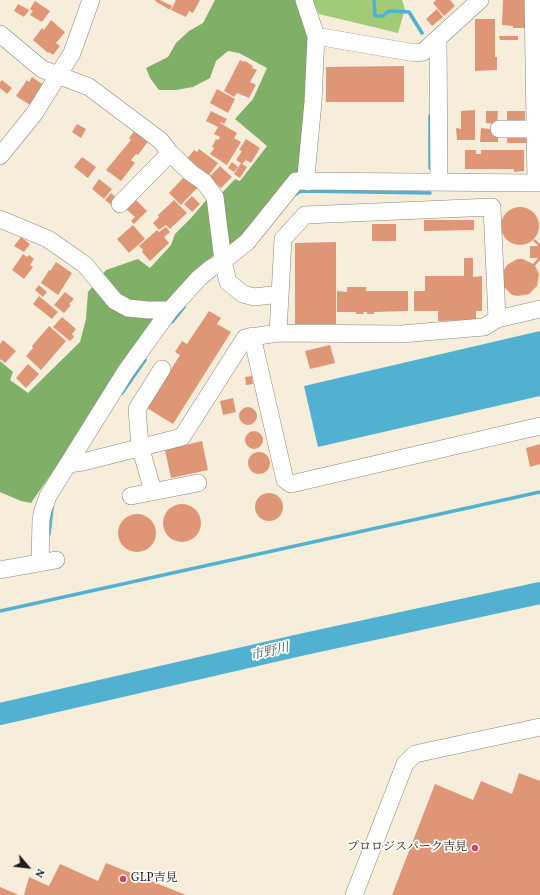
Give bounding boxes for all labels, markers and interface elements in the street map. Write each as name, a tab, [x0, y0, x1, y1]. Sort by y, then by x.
water label: 市野川	[249, 641, 291, 665]
place label: プロロジスパーク吉見	[347, 841, 467, 855]
marker: プロロジスパーク吉見	[470, 843, 480, 853]
north arrow	[8, 847, 48, 887]
text: N	[31, 866, 48, 880]
place label: GLP吉見	[131, 872, 177, 886]
marker: GLP吉見	[118, 874, 128, 884]

